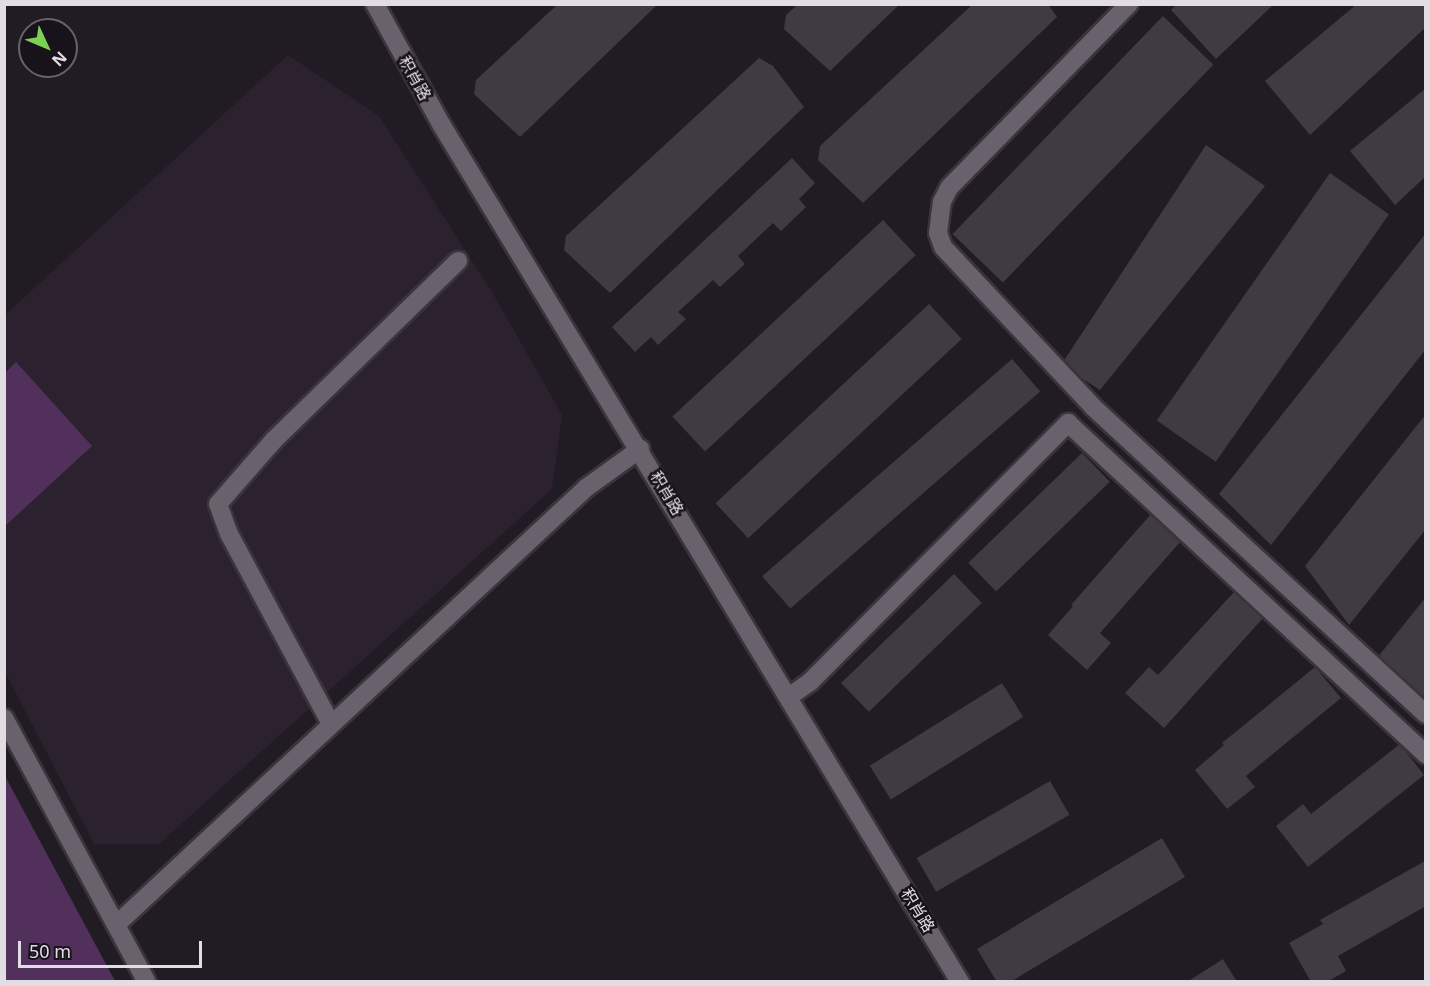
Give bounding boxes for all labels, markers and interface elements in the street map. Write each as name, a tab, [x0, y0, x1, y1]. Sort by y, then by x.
north arrow	[18, 18, 78, 78]
text: N	[47, 47, 72, 71]
street label: 积肖路	[395, 52, 435, 104]
street label: 积肖路	[646, 467, 688, 519]
street label: 积肖路	[897, 884, 939, 936]
scale bar	[21, 929, 206, 967]
text: 50 m	[29, 939, 71, 963]

